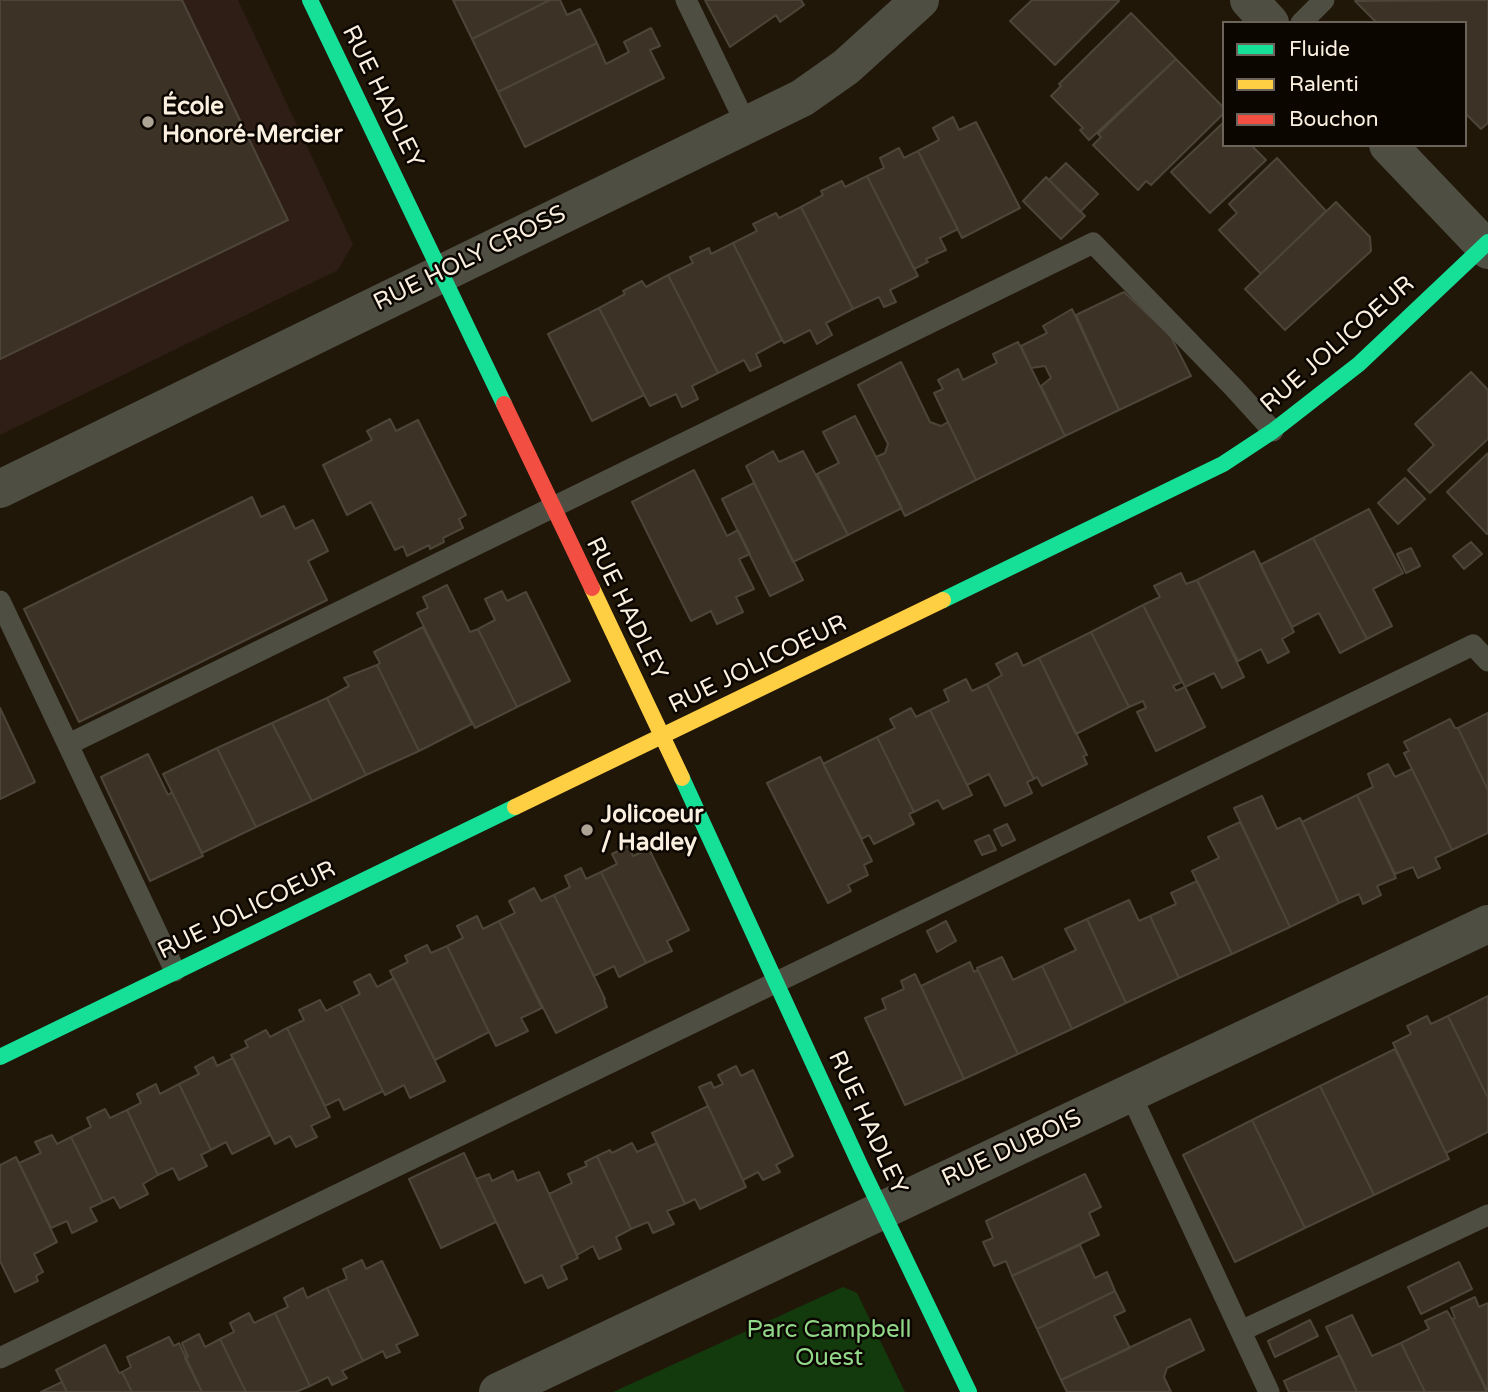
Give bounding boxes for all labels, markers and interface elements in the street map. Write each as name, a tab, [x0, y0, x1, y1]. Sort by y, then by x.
street label: RUE HADLEY	[335, 21, 429, 173]
legend	[1222, 21, 1467, 147]
text: Fluide	[1289, 37, 1350, 62]
text: Ralenti	[1289, 72, 1359, 97]
place label: École Honoré-Mercier	[162, 94, 343, 150]
text: Bouchon	[1289, 107, 1379, 132]
marker: École Honoré-Mercier	[140, 114, 156, 130]
street label: RUE HOLY CROSS	[369, 200, 571, 318]
street label: RUE JOLICOEUR	[1255, 270, 1421, 420]
street label: RUE HADLEY	[579, 533, 673, 685]
street label: RUE JOLICOEUR	[664, 609, 852, 721]
place label: Jolicoeur / Hadley	[601, 802, 703, 858]
marker: Jolicoeur / Hadley	[579, 822, 595, 838]
street label: RUE JOLICOEUR	[153, 855, 341, 967]
street label: RUE HADLEY	[821, 1047, 913, 1199]
street label: RUE DUBOIS	[938, 1104, 1086, 1194]
park label: Parc Campbell Ouest	[747, 1317, 911, 1373]

